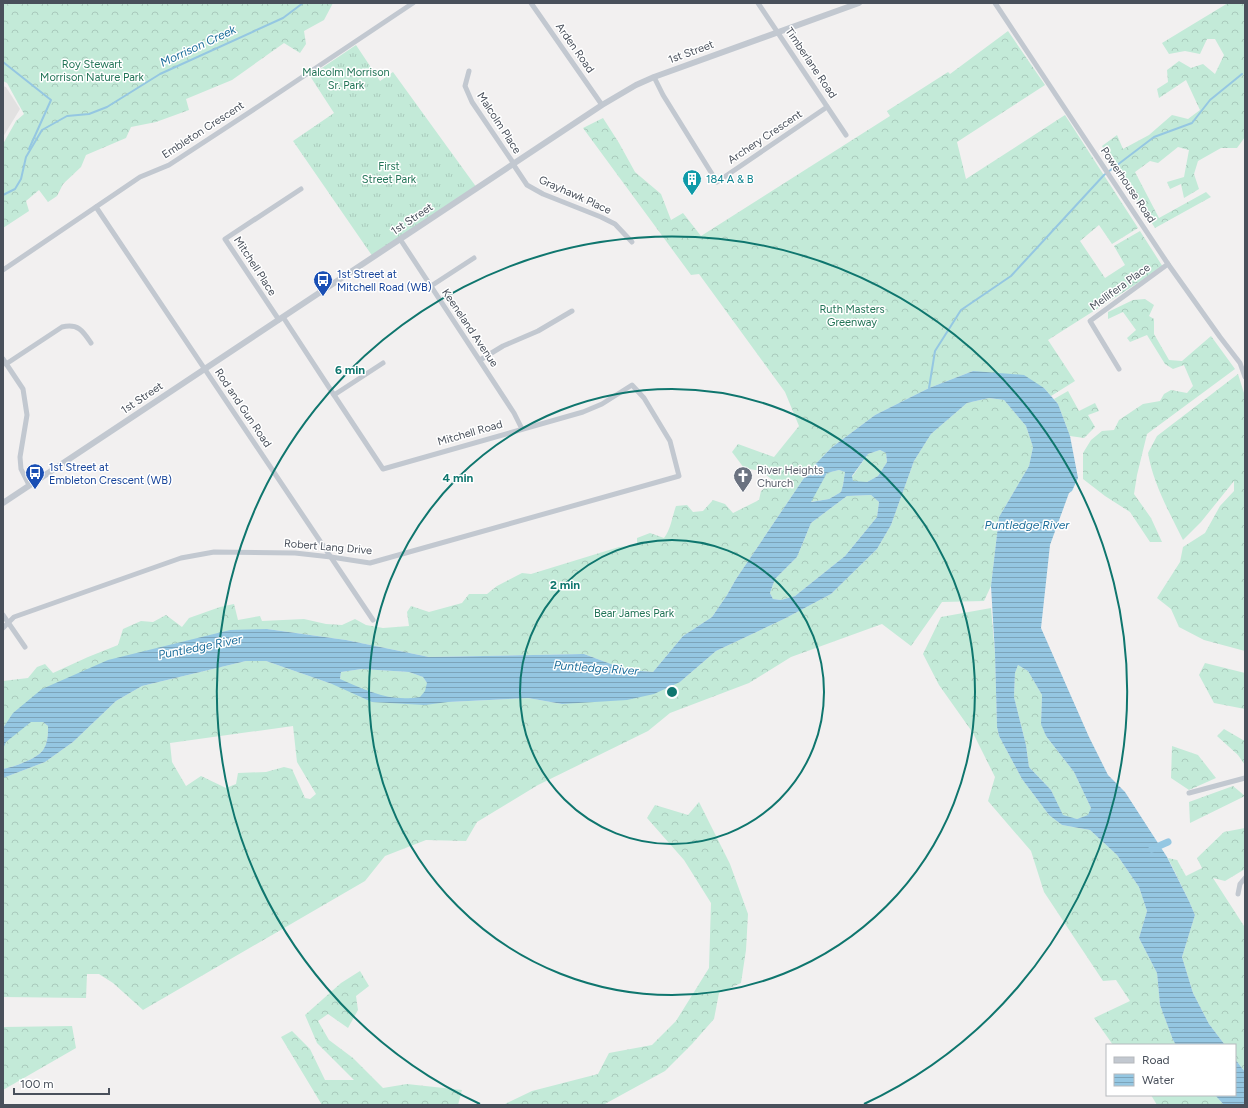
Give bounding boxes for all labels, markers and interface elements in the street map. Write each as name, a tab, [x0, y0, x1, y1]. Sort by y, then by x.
street label: Arden Road	[553, 21, 597, 75]
water label: Morrison Creek	[158, 22, 239, 70]
street label: Timberlane Road	[783, 25, 839, 101]
street label: 1st Street	[667, 38, 715, 66]
park label: Roy Stewart Morrison Nature Park	[40, 58, 145, 84]
park label: Malcolm Morrison Sr. Park	[302, 66, 390, 92]
street label: Malcolm Place	[474, 90, 524, 156]
street label: Embleton Crescent	[160, 99, 246, 161]
street label: Archery Crescent	[726, 107, 804, 167]
street label: Powerhouse Road	[1098, 145, 1158, 225]
park label: First Street Park	[362, 160, 417, 186]
building icon: 184 A & B	[681, 168, 703, 196]
street label: Grayhawk Place	[537, 173, 613, 217]
place label: 184 A & B	[706, 173, 754, 186]
street label: 1st Street	[389, 200, 435, 238]
street label: Mitchell Place	[231, 234, 279, 298]
street label: Mellifera Place	[1087, 261, 1153, 313]
place label: 1st Street at Mitchell Road (WB)	[337, 268, 432, 294]
bus stop icon: 1st Street at Mitchell Road (WB)	[312, 269, 334, 297]
street label: Keeneland Avenue	[439, 287, 501, 369]
park label: Ruth Masters Greenway	[819, 303, 885, 329]
text: 6 min	[335, 363, 365, 377]
street label: Rod and Gun Road	[212, 366, 274, 450]
street label: 1st Street	[119, 379, 165, 417]
street label: Mitchell Road	[436, 418, 504, 448]
place label: 1st Street at Embleton Crescent (WB)	[49, 461, 172, 487]
bus stop icon: 1st Street at Embleton Crescent (WB)	[24, 462, 46, 490]
place label: River Heights Church	[757, 464, 823, 490]
church icon: River Heights Church	[732, 465, 754, 493]
text: 4 min	[443, 471, 474, 485]
water label: Puntledge River	[985, 518, 1070, 532]
street label: Robert Lang Drive	[283, 537, 373, 557]
text: 2 min	[550, 578, 580, 592]
park label: Bear James Park	[594, 607, 675, 620]
water label: Puntledge River	[157, 632, 244, 662]
water label: Puntledge River	[553, 658, 640, 678]
centre of rings	[665, 685, 679, 699]
legend	[1106, 1044, 1236, 1096]
text: Road	[1142, 1053, 1170, 1067]
scale bar	[14, 1070, 109, 1096]
text: Water	[1142, 1073, 1174, 1087]
text: 100 m	[20, 1077, 54, 1091]

